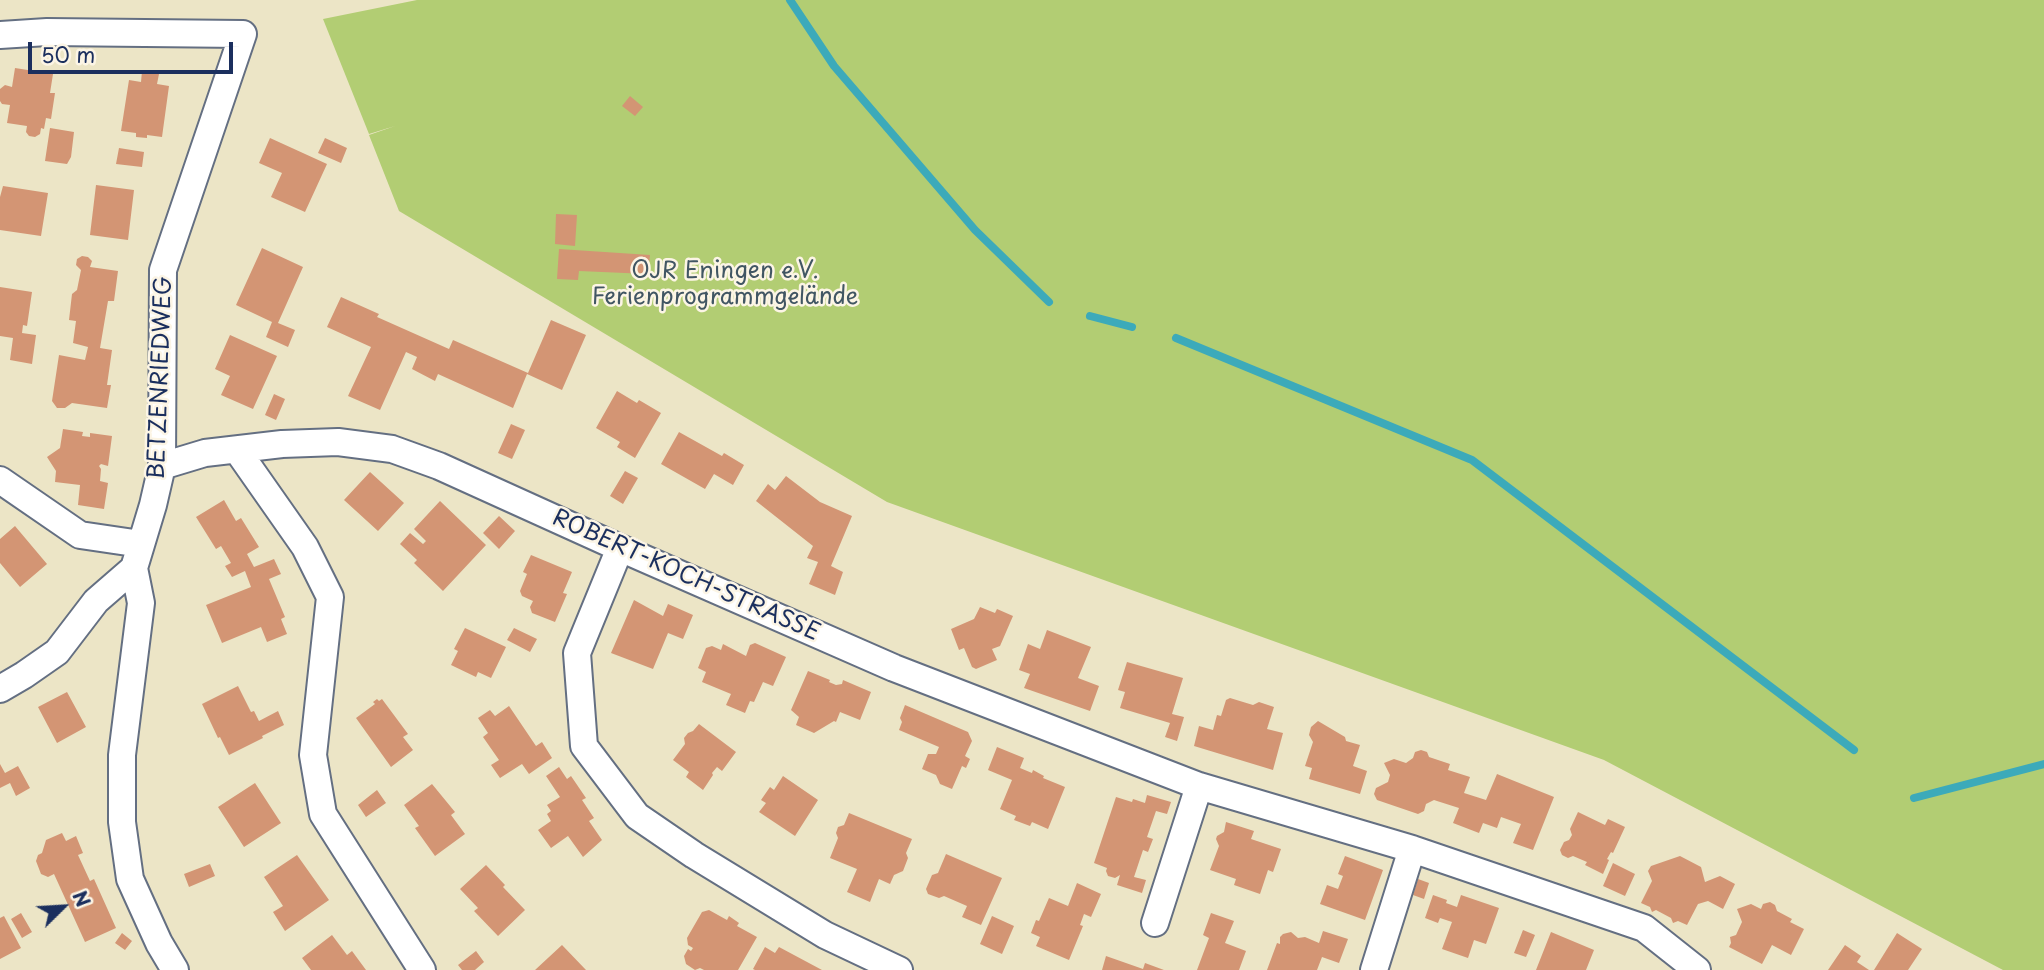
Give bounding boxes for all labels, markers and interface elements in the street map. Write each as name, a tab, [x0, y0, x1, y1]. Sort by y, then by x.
scale bar	[32, 28, 236, 72]
text: 50 m	[41, 38, 95, 70]
park label: OJR Eningen e.V. Ferienprogrammgelände	[592, 258, 858, 312]
street label: BETZENRIEDWEG	[144, 276, 178, 480]
street label: ROBERT-KOCH-STRASSE	[548, 504, 824, 648]
north arrow	[28, 872, 98, 942]
text: N	[66, 886, 98, 911]

